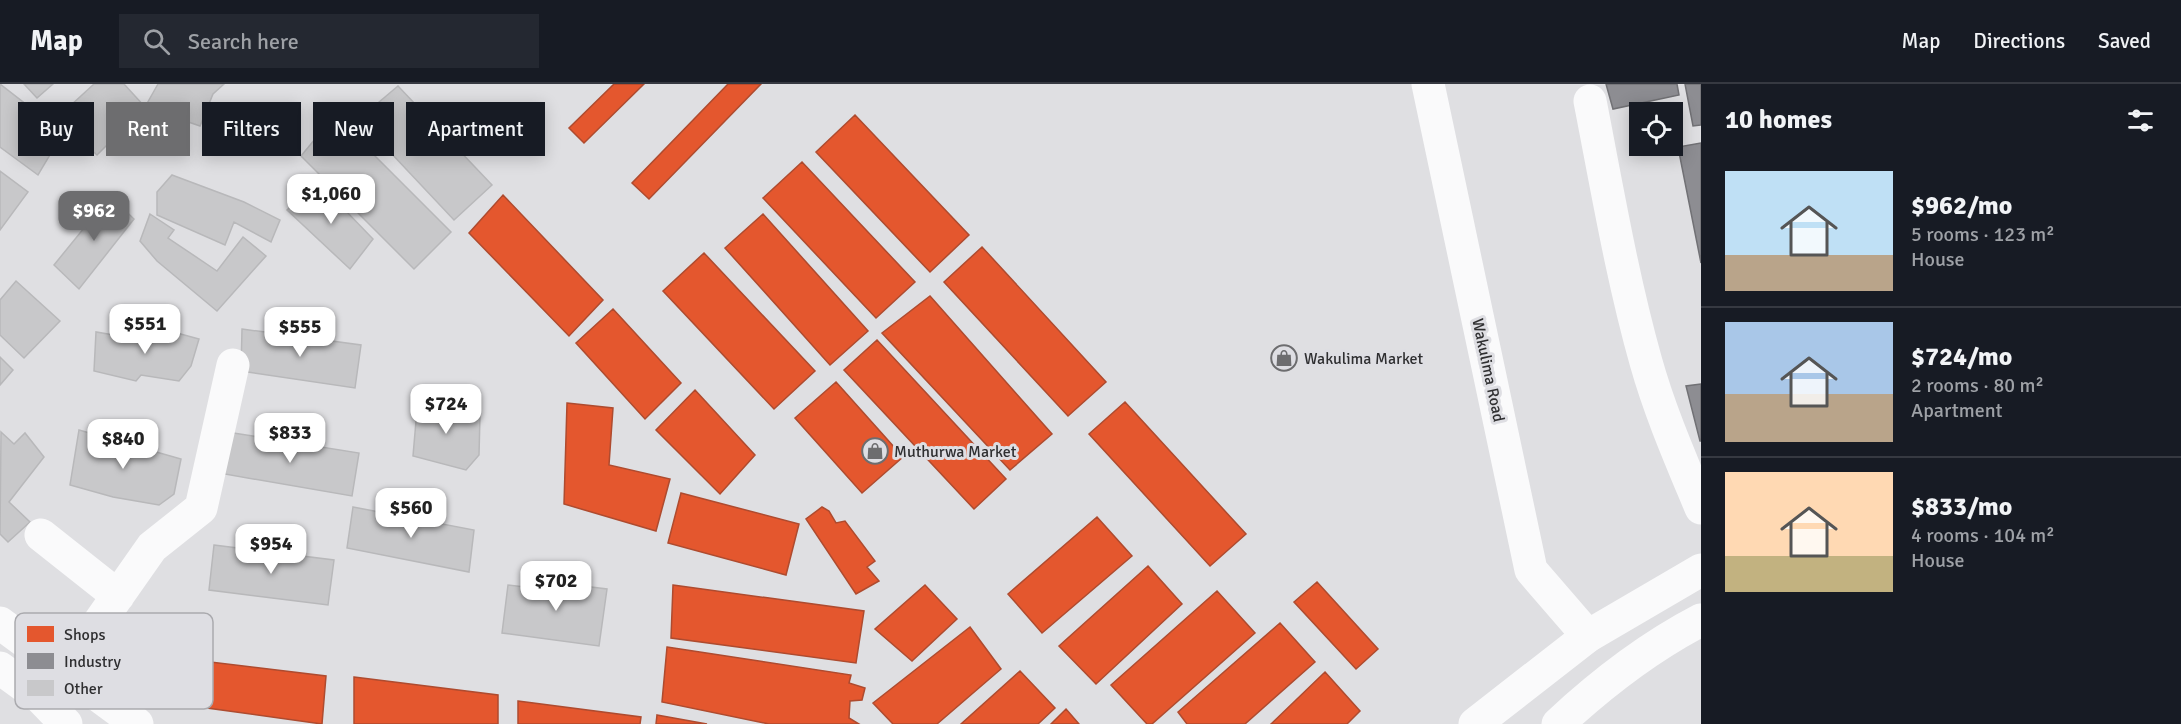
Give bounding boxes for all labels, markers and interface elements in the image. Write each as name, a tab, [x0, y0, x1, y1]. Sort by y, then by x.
search box	[119, 14, 539, 68]
text: Map	[30, 24, 83, 58]
icon: search	[140, 25, 173, 58]
text: Search here	[188, 28, 299, 55]
text: Map	[1902, 28, 1940, 54]
text: Directions	[1973, 28, 2065, 54]
text: Saved	[2098, 28, 2151, 54]
chip: Buy	[18, 102, 94, 156]
chip: Rent	[106, 102, 190, 156]
chip: Filters	[202, 102, 301, 156]
chip: New	[313, 102, 394, 156]
chip: Apartment	[406, 102, 545, 156]
map controls	[1629, 102, 1683, 156]
button: locate	[1629, 102, 1683, 156]
text: 10 homes	[1725, 104, 1832, 136]
icon: filters	[2124, 104, 2157, 137]
pin: $1,060	[282, 174, 380, 225]
text: $1,060	[301, 181, 361, 206]
text: $962/mo	[1911, 190, 2012, 222]
pin: $962	[58, 191, 130, 242]
icon: home	[1773, 195, 1845, 267]
text: $962	[72, 198, 116, 223]
text: 5 rooms · 123 m²	[1911, 222, 2055, 247]
text: House	[1911, 247, 1965, 272]
pin: $551	[109, 304, 181, 355]
pin: $555	[264, 307, 336, 358]
text: $551	[123, 311, 167, 336]
text: $555	[278, 314, 322, 339]
street label: Wakulima Road	[1467, 317, 1509, 424]
text: $724/mo	[1911, 341, 2012, 373]
shop icon: Wakulima Market	[1269, 343, 1299, 373]
icon: home	[1773, 346, 1845, 418]
place label: Wakulima Market	[1304, 349, 1424, 369]
text: 2 rooms · 80 m²	[1911, 373, 2044, 398]
pin: $724	[410, 384, 482, 435]
text: $724	[424, 391, 468, 416]
text: Apartment	[1911, 398, 2003, 423]
pin: $833	[254, 413, 326, 464]
pin: $840	[87, 419, 159, 470]
text: $833	[268, 420, 312, 445]
text: $840	[101, 426, 145, 451]
shop icon: Muthurwa Market	[860, 436, 890, 466]
place label: Muthurwa Market	[894, 442, 1017, 462]
pin: $560	[375, 488, 447, 539]
text: $833/mo	[1911, 491, 2012, 523]
text: $560	[389, 495, 433, 520]
icon: home	[1773, 496, 1845, 568]
text: 4 rooms · 104 m²	[1911, 523, 2055, 548]
pin: $954	[235, 524, 307, 575]
text: $954	[249, 531, 293, 556]
text: House	[1911, 548, 1965, 573]
pin: $702	[520, 561, 592, 612]
text: $702	[534, 568, 578, 593]
legend	[15, 613, 213, 709]
text: Shops	[64, 625, 105, 645]
text: Industry	[64, 652, 122, 672]
text: Other	[64, 679, 103, 699]

